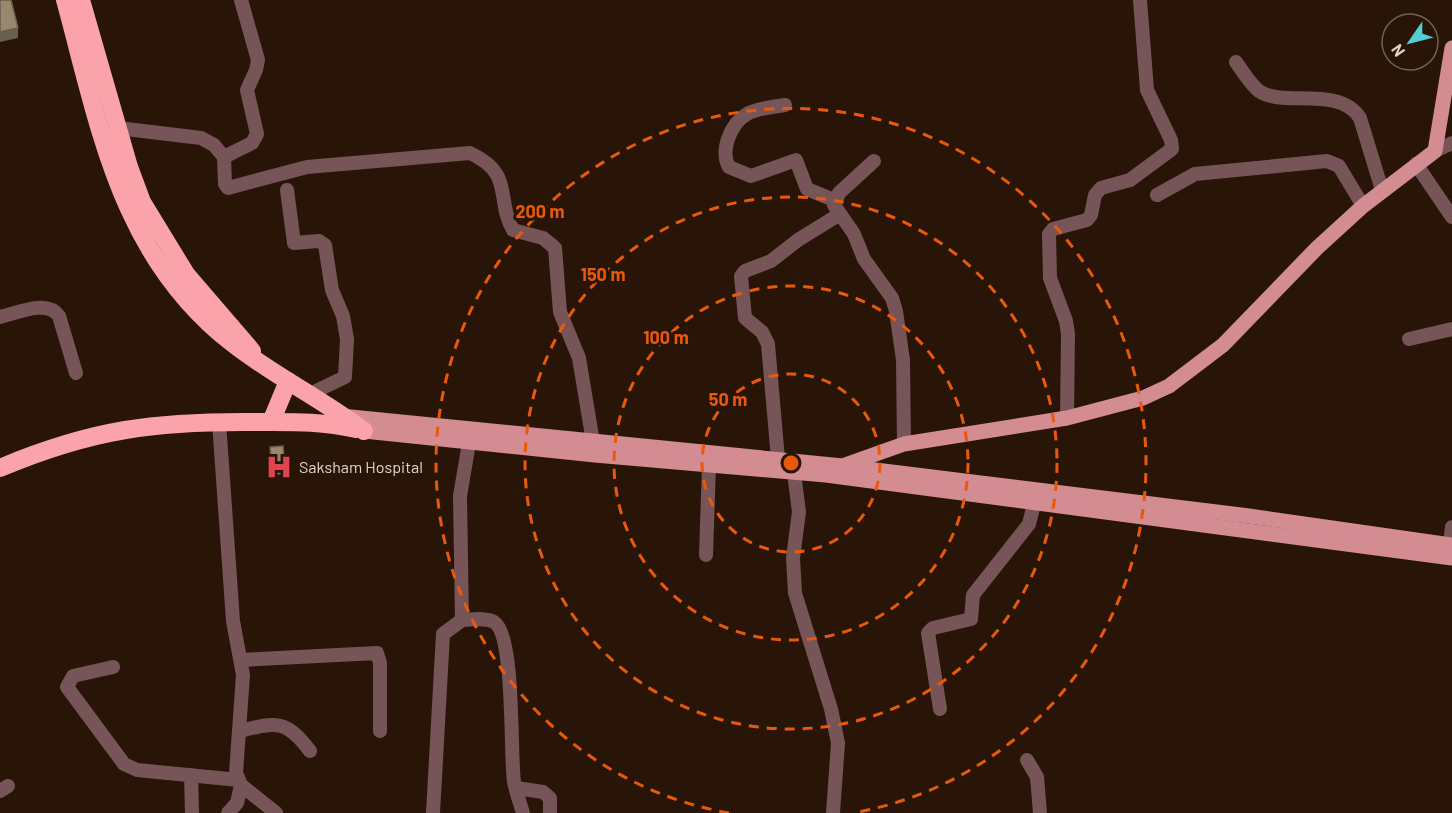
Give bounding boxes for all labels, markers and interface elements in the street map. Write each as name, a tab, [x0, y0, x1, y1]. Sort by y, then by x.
north arrow	[1380, 12, 1440, 72]
text: N	[1386, 41, 1408, 61]
text: 200 m	[515, 200, 565, 222]
text: 150 m	[581, 263, 625, 285]
text: 100 m	[643, 326, 689, 348]
text: 50 m	[709, 388, 747, 410]
hospital icon: Saksham Hospital	[264, 452, 294, 482]
centre of rings	[781, 453, 801, 473]
place label: Saksham Hospital	[299, 457, 423, 476]

